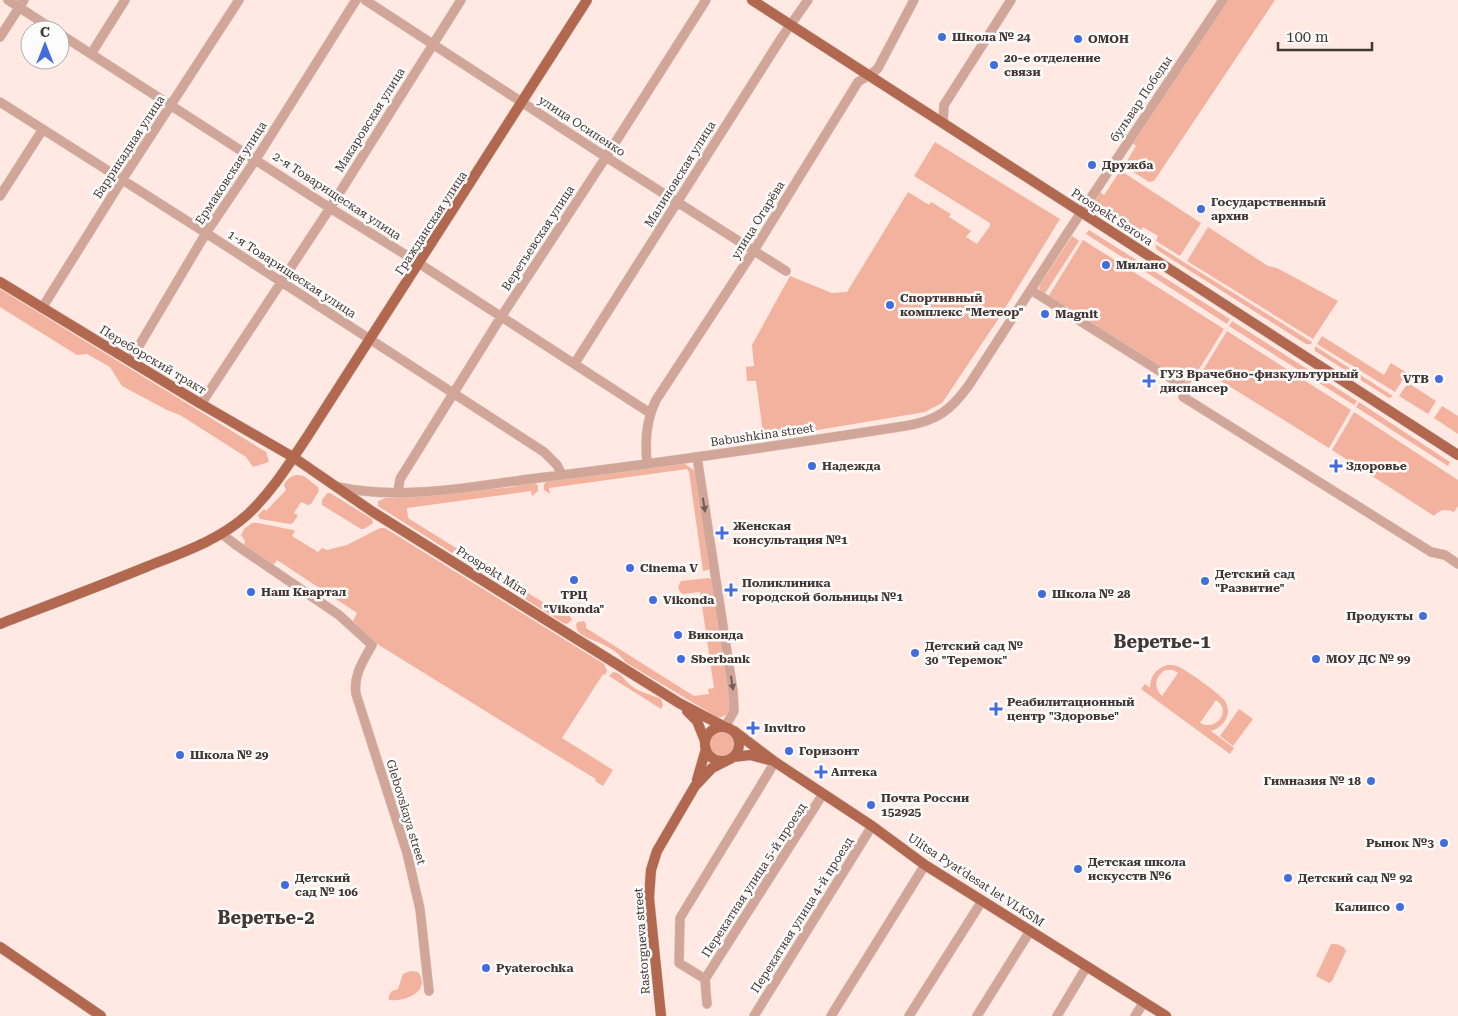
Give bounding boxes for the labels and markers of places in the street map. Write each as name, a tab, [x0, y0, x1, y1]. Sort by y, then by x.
place label: Школа № 24	[952, 30, 1031, 44]
marker: Школа № 24	[936, 31, 948, 43]
place label: ОМОН	[1088, 32, 1129, 46]
marker: ОМОН	[1072, 33, 1084, 45]
place label: 20-е отделение связи	[1004, 51, 1100, 79]
marker: 20-е отделение связи	[988, 59, 1000, 71]
place label: Дружба	[1102, 158, 1153, 172]
marker: Дружба	[1086, 159, 1098, 171]
place label: Государственный архив	[1211, 195, 1326, 223]
marker: Государственный архив	[1195, 203, 1207, 215]
place label: Милано	[1116, 258, 1166, 272]
marker: Милано	[1100, 259, 1112, 271]
place label: Спортивный комплекс "Метеор"	[900, 291, 1024, 319]
marker: Спортивный комплекс "Метеор"	[884, 299, 896, 311]
place label: Magnit	[1055, 307, 1098, 321]
marker: Magnit	[1039, 308, 1051, 320]
place label: ГУЗ Врачебно-физкультурный диспансер	[1160, 367, 1359, 395]
place label: VTB	[1403, 372, 1429, 386]
marker: VTB	[1433, 373, 1445, 385]
marker: ГУЗ Врачебно-физкультурный диспансер	[1142, 374, 1156, 388]
place label: Надежда	[822, 459, 881, 473]
place label: Здоровье	[1346, 459, 1407, 473]
marker: Надежда	[806, 460, 818, 472]
marker: Здоровье	[1330, 460, 1342, 472]
place label: Женская консультация №1	[733, 519, 848, 547]
marker: Женская консультация №1	[715, 526, 729, 540]
place label: Cinema V	[640, 561, 698, 575]
marker: Cinema V	[624, 562, 636, 574]
place label: Детский сад "Развитие"	[1215, 567, 1295, 595]
marker: ТРЦ "Vikonda"	[568, 574, 580, 586]
marker: Детский сад "Развитие"	[1199, 575, 1211, 587]
place label: Поликлиника городской больницы №1	[742, 576, 903, 604]
marker: Поликлиника городской больницы №1	[724, 583, 738, 597]
place label: Наш Квартал	[261, 585, 347, 599]
marker: Наш Квартал	[245, 586, 257, 598]
place label: Школа № 28	[1052, 587, 1131, 601]
place label: ТРЦ "Vikonda"	[544, 588, 604, 616]
marker: Школа № 28	[1036, 588, 1048, 600]
place label: Vikonda	[663, 593, 714, 607]
marker: Vikonda	[647, 594, 659, 606]
place label: Продукты	[1346, 609, 1413, 623]
marker: Продукты	[1417, 610, 1429, 622]
place label: Виконда	[688, 628, 743, 642]
marker: Виконда	[672, 629, 684, 641]
place label: Детский сад № 30 "Теремок"	[925, 639, 1023, 667]
marker: Детский сад № 30 "Теремок"	[909, 647, 921, 659]
place label: Sberbank	[691, 652, 751, 666]
place label: МОУ ДС № 99	[1326, 652, 1411, 666]
marker: Sberbank	[675, 653, 687, 665]
marker: МОУ ДС № 99	[1310, 653, 1322, 665]
place label: Реабилитационный центр "Здоровье"	[1007, 695, 1134, 723]
marker: Реабилитационный центр "Здоровье"	[989, 702, 1003, 716]
marker: Invitro	[746, 721, 760, 735]
place label: Invitro	[764, 721, 806, 735]
place label: Горизонт	[799, 744, 859, 758]
marker: Горизонт	[783, 745, 795, 757]
place label: Школа № 29	[190, 748, 269, 762]
marker: Школа № 29	[174, 749, 186, 761]
place label: Аптека	[831, 765, 877, 779]
marker: Аптека	[815, 766, 827, 778]
place label: Гимназия № 18	[1264, 774, 1361, 788]
marker: Гимназия № 18	[1365, 775, 1377, 787]
place label: Почта России 152925	[881, 791, 969, 819]
marker: Почта России 152925	[865, 799, 877, 811]
place label: Рынок №3	[1366, 836, 1434, 850]
marker: Рынок №3	[1438, 837, 1450, 849]
place label: Детская школа искусств №6	[1088, 855, 1186, 883]
marker: Детская школа искусств №6	[1072, 863, 1084, 875]
place label: Детский сад № 106	[295, 871, 358, 899]
place label: Детский сад № 92	[1298, 871, 1413, 885]
marker: Детский сад № 92	[1282, 872, 1294, 884]
marker: Детский сад № 106	[279, 879, 291, 891]
place label: Калипсо	[1335, 900, 1390, 914]
marker: Калипсо	[1394, 901, 1406, 913]
place label: Pyaterochka	[496, 961, 574, 975]
marker: Pyaterochka	[480, 962, 492, 974]

